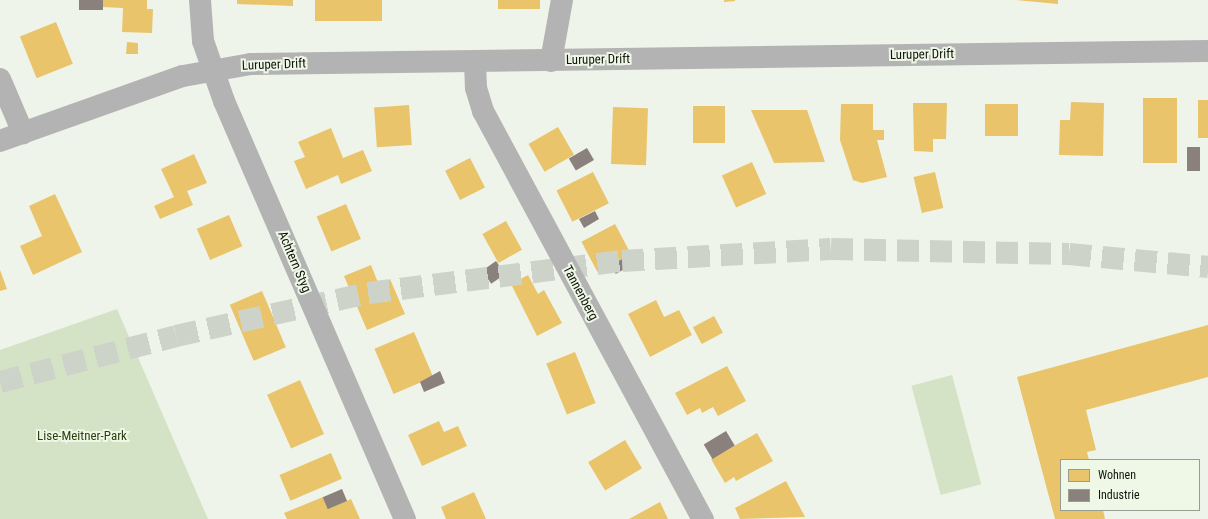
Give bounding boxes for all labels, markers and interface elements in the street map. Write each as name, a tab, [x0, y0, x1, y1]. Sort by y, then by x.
street label: Luruper Drift	[890, 47, 954, 63]
street label: Luruper Drift	[566, 52, 630, 68]
street label: Luruper Drift	[242, 56, 306, 74]
street label: Achtern Styg	[274, 229, 314, 295]
street label: Tannenberg	[559, 263, 601, 323]
park label: Lise-Meitner-Park	[37, 428, 127, 444]
legend	[1060, 459, 1200, 511]
text: Wohnen	[1098, 468, 1136, 482]
text: Industrie	[1098, 488, 1140, 502]

